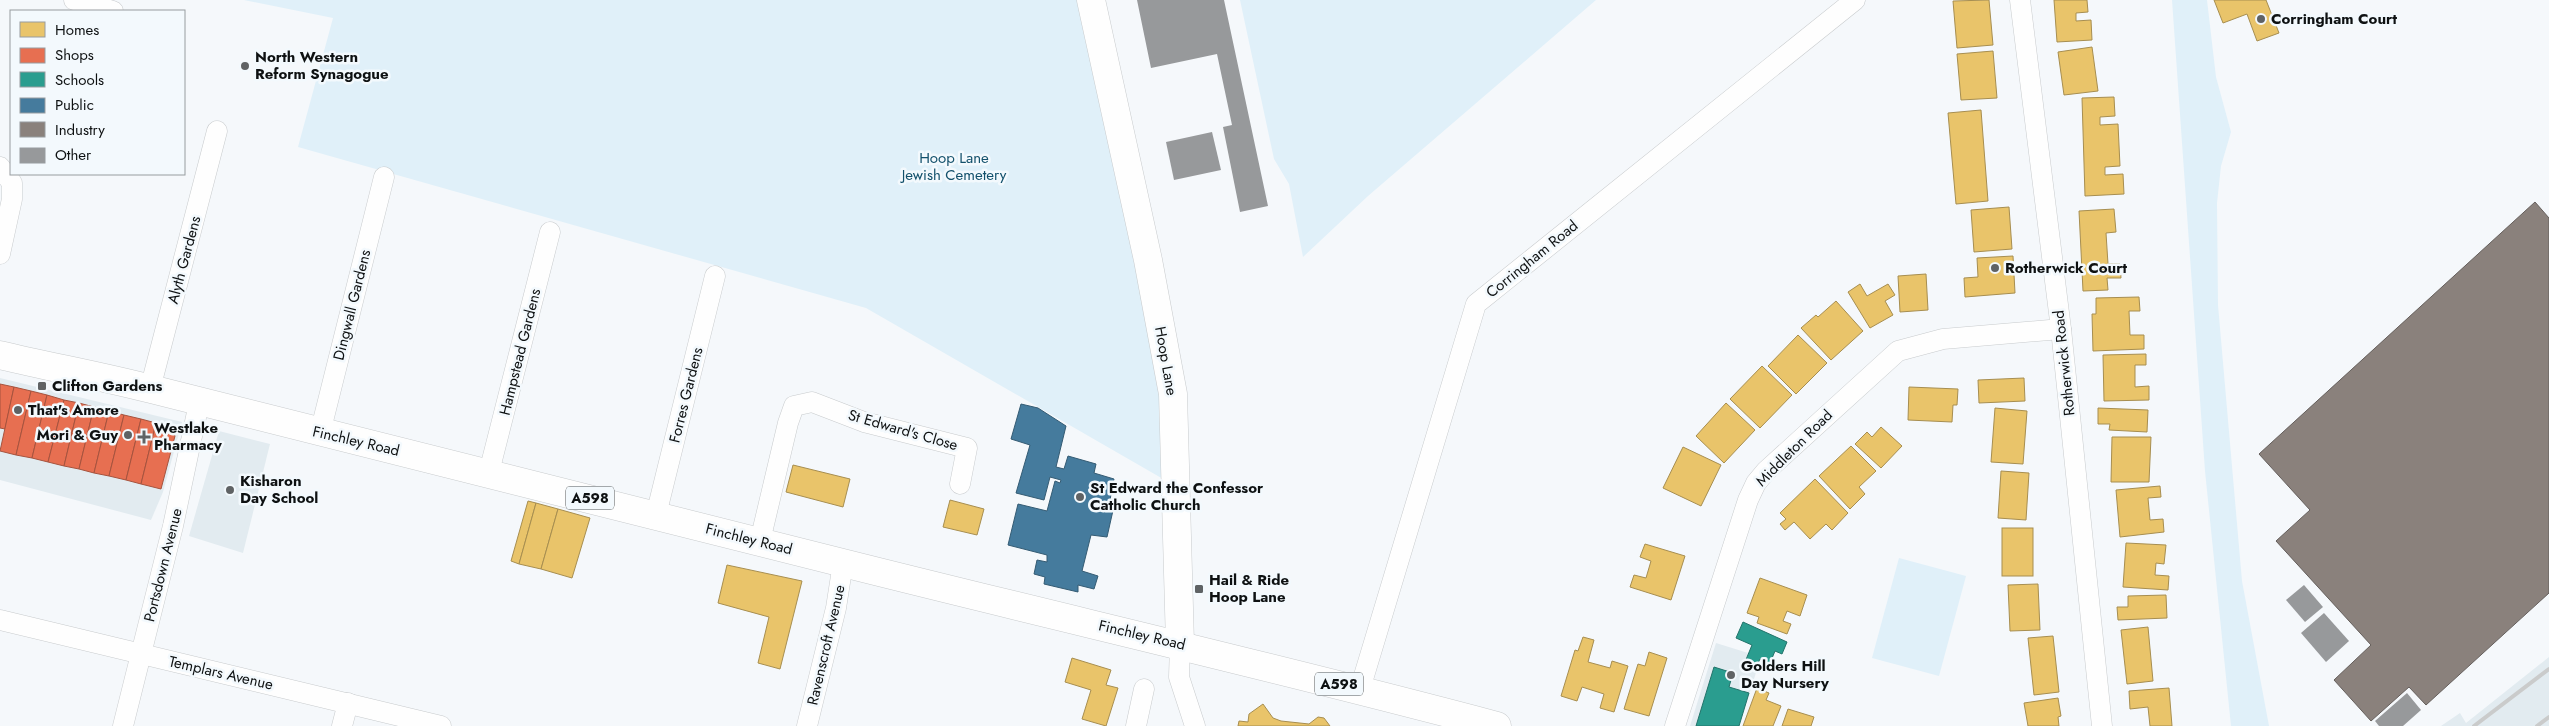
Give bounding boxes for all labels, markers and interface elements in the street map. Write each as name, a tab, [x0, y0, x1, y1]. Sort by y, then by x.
place label: Corringham Court	[2271, 8, 2397, 30]
legend	[10, 10, 185, 175]
marker: Corringham Court	[2255, 13, 2267, 25]
text: Homes	[55, 19, 99, 41]
text: Shops	[55, 44, 94, 66]
place label: North Western Reform Synagogue	[255, 46, 389, 85]
marker: North Western Reform Synagogue	[239, 60, 251, 72]
text: Schools	[55, 69, 104, 91]
text: Public	[55, 94, 94, 116]
text: Industry	[55, 119, 105, 141]
text: Other	[55, 144, 92, 166]
park label: Hoop Lane Jewish Cemetery	[900, 147, 1007, 186]
street label: Alyth Gardens	[162, 214, 206, 306]
street label: Corringham Road	[1481, 215, 1583, 303]
street label: Dingwall Gardens	[328, 247, 376, 363]
place label: Rotherwick Court	[2005, 257, 2127, 279]
marker: Rotherwick Court	[1989, 262, 2001, 274]
street label: Hampstead Gardens	[494, 286, 546, 418]
street label: Rotherwick Road	[2048, 309, 2080, 417]
street label: Hoop Lane	[1149, 325, 1183, 398]
street label: Forres Gardens	[664, 345, 708, 445]
place label: Clifton Gardens	[52, 375, 163, 397]
marker: Clifton Gardens	[36, 380, 48, 392]
place label: That's Amore	[28, 399, 119, 421]
marker: That's Amore	[12, 404, 24, 416]
street label: St Edward's Close	[846, 404, 961, 456]
street label: Middleton Road	[1751, 405, 1837, 491]
place label: Westlake Pharmacy	[154, 417, 222, 456]
street label: Finchley Road	[310, 420, 402, 462]
place label: Mori & Guy	[37, 424, 118, 446]
marker: Mori & Guy	[122, 429, 134, 441]
marker: Westlake Pharmacy	[138, 431, 150, 443]
place label: Kisharon Day School	[240, 470, 318, 509]
place label: St Edward the Confessor Catholic Church	[1090, 477, 1264, 516]
marker: Kisharon Day School	[224, 484, 236, 496]
road number: A598	[566, 486, 614, 509]
marker: St Edward the Confessor Catholic Church	[1074, 491, 1086, 503]
street label: Portsdown Avenue	[138, 506, 188, 624]
street label: Finchley Road	[703, 518, 795, 560]
place label: Hail & Ride Hoop Lane	[1209, 569, 1289, 608]
street label: Ravenscroft Avenue	[801, 582, 851, 707]
marker: Hail & Ride Hoop Lane	[1193, 583, 1205, 595]
street label: Finchley Road	[1096, 614, 1188, 656]
street label: Templars Avenue	[167, 650, 276, 696]
place label: Golders Hill Day Nursery	[1741, 655, 1829, 694]
marker: Golders Hill Day Nursery	[1725, 669, 1737, 681]
road number: A598	[1315, 672, 1363, 696]

